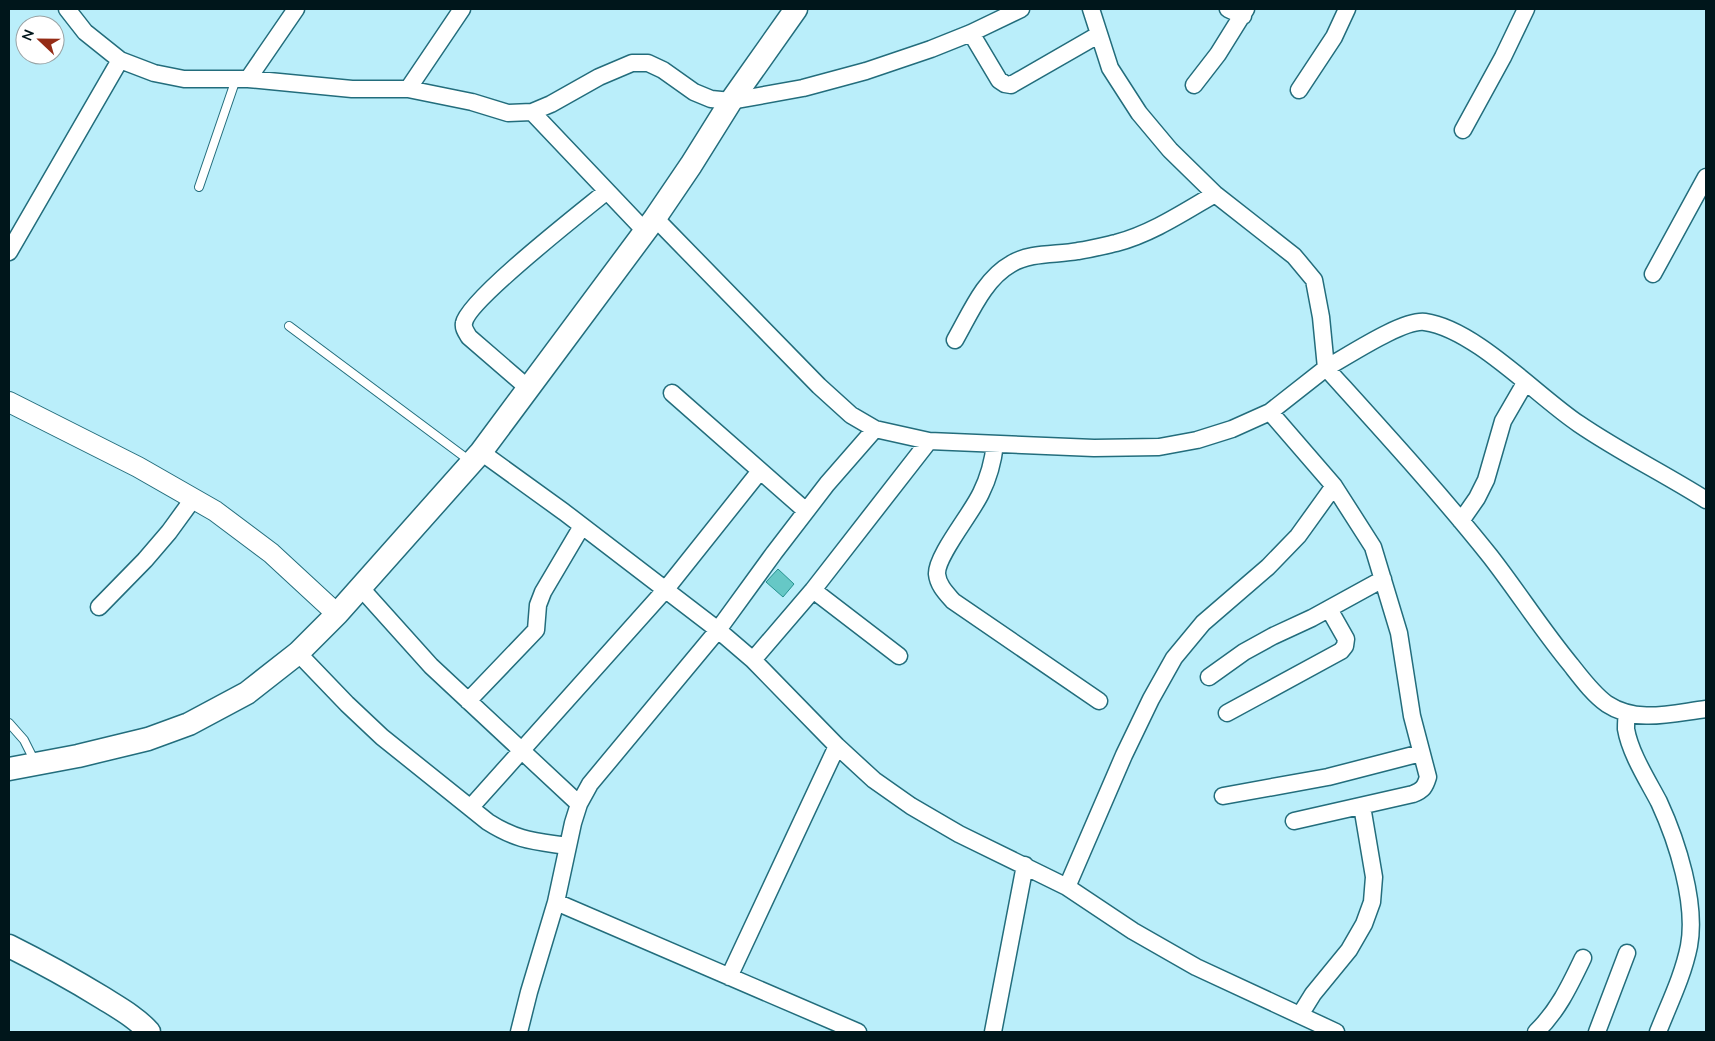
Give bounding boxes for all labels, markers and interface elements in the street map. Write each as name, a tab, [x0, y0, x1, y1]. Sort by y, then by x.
north arrow	[15, 15, 65, 65]
text: N	[18, 27, 39, 44]

